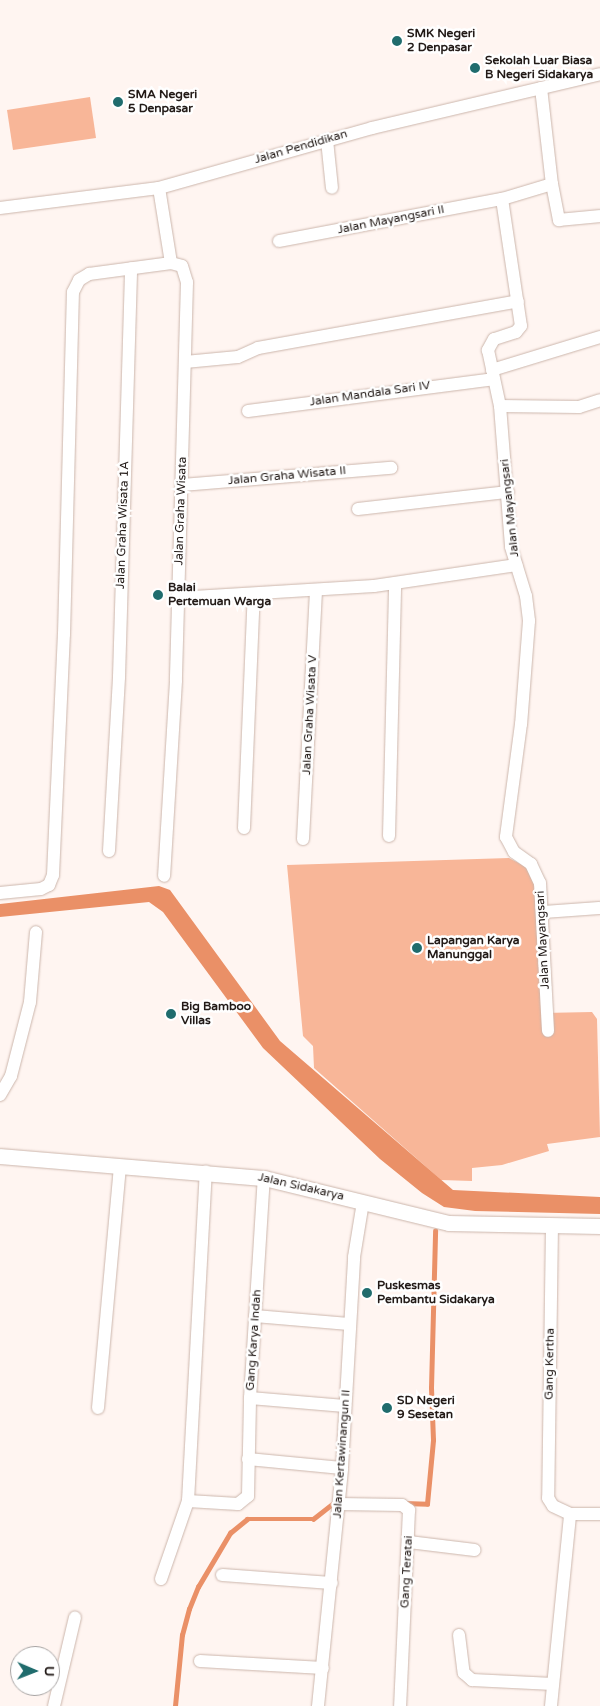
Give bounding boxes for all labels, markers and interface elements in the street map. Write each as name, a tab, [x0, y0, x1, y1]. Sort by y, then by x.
place label: SMK Negeri 2 Denpasar	[407, 27, 475, 55]
marker: SMK Negeri 2 Denpasar	[391, 35, 403, 47]
place label: Sekolah Luar Biasa B Negeri Sidakarya	[485, 54, 593, 82]
marker: Sekolah Luar Biasa B Negeri Sidakarya	[469, 62, 481, 74]
place label: SMA Negeri 5 Denpasar	[128, 88, 197, 116]
marker: SMA Negeri 5 Denpasar	[112, 96, 124, 108]
street label: Jalan Pendidikan	[253, 127, 349, 167]
street label: Jalan Mayangsari II	[336, 203, 446, 237]
street label: Jalan Mandala Sari IV	[309, 378, 431, 410]
street label: Jalan Graha Wisata	[172, 456, 190, 566]
street label: Jalan Mayangsari	[498, 458, 522, 558]
street label: Jalan Graha Wisata 1A	[114, 461, 132, 589]
street label: Jalan Graha Wisata II	[227, 464, 347, 488]
place label: Balai Pertemuan Warga	[168, 581, 271, 609]
marker: Balai Pertemuan Warga	[152, 589, 164, 601]
street label: Jalan Graha Wisata V	[300, 655, 320, 775]
street label: Jalan Mayangsari	[533, 890, 553, 990]
place label: Lapangan Karya Manunggal	[427, 934, 520, 962]
marker: Lapangan Karya Manunggal	[411, 942, 423, 954]
place label: Big Bamboo Villas	[181, 1000, 251, 1028]
marker: Big Bamboo Villas	[165, 1008, 177, 1020]
street label: Jalan Sidakarya	[257, 1170, 345, 1204]
place label: Puskesmas Pembantu Sidakarya	[377, 1279, 495, 1307]
marker: Puskesmas Pembantu Sidakarya	[361, 1287, 373, 1299]
street label: Gang Karya Indah	[243, 1289, 265, 1391]
street label: Gang Kertha	[542, 1328, 558, 1400]
street label: Jalan Kertawinangun II	[330, 1389, 354, 1519]
place label: SD Negeri 9 Sesetan	[397, 1394, 455, 1422]
marker: SD Negeri 9 Sesetan	[381, 1402, 393, 1414]
street label: Gang Teratai	[398, 1535, 416, 1609]
north arrow	[10, 1646, 60, 1696]
text: U	[41, 1666, 58, 1677]

